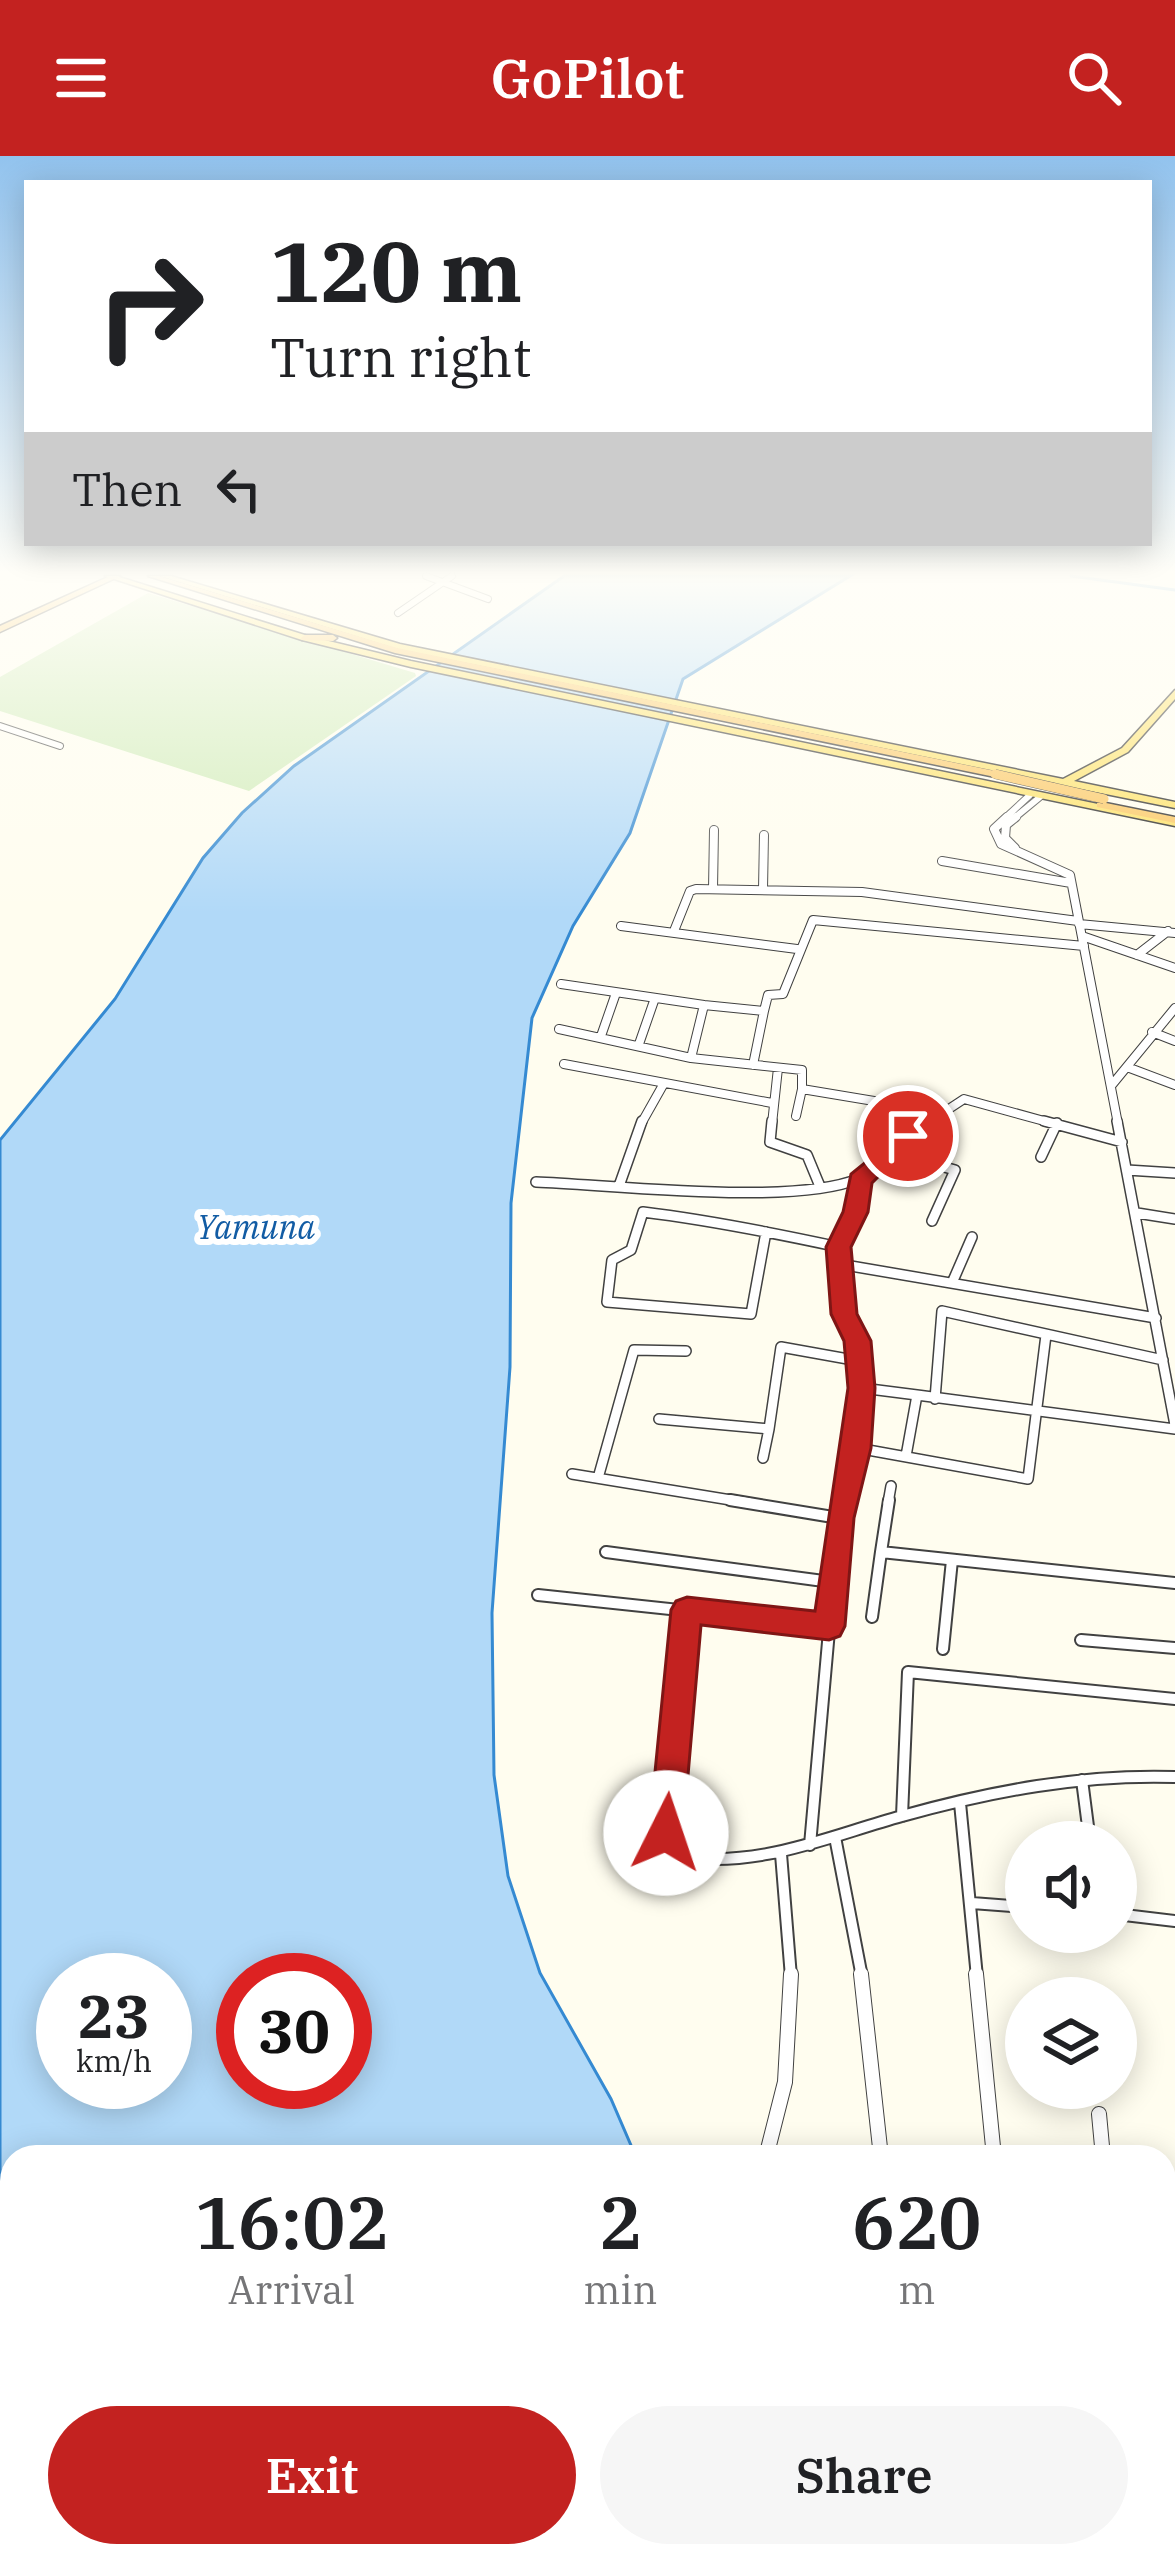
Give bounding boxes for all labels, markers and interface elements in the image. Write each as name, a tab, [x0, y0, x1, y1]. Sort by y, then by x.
text: GoPilot	[491, 43, 684, 113]
icon: menu	[48, 45, 114, 111]
icon: search	[1061, 45, 1127, 111]
text: 120 m	[270, 216, 522, 325]
icon: right	[72, 228, 228, 384]
text: Turn right	[270, 322, 532, 392]
icon: left	[206, 456, 272, 522]
text: Then	[72, 460, 182, 518]
pin	[857, 1085, 959, 1187]
icon: arrive	[875, 1103, 941, 1169]
water label: Yamuna	[197, 1205, 315, 1248]
position arrow	[603, 1770, 729, 1896]
map controls	[1005, 1821, 1137, 2109]
button: sound	[1005, 1821, 1137, 1953]
speed limit sign: 30	[216, 1953, 372, 2109]
text: 23	[78, 1976, 150, 2055]
button: layers	[1005, 1977, 1137, 2109]
text: km/h	[76, 2041, 152, 2080]
text: 16:02	[194, 2175, 389, 2269]
text: 2	[599, 2175, 642, 2269]
text: 620	[852, 2175, 982, 2269]
text: Arrival	[228, 2264, 355, 2315]
text: min	[583, 2264, 658, 2315]
text: m	[898, 2264, 935, 2315]
button: Exit	[48, 2406, 576, 2544]
button: Share	[600, 2406, 1128, 2544]

